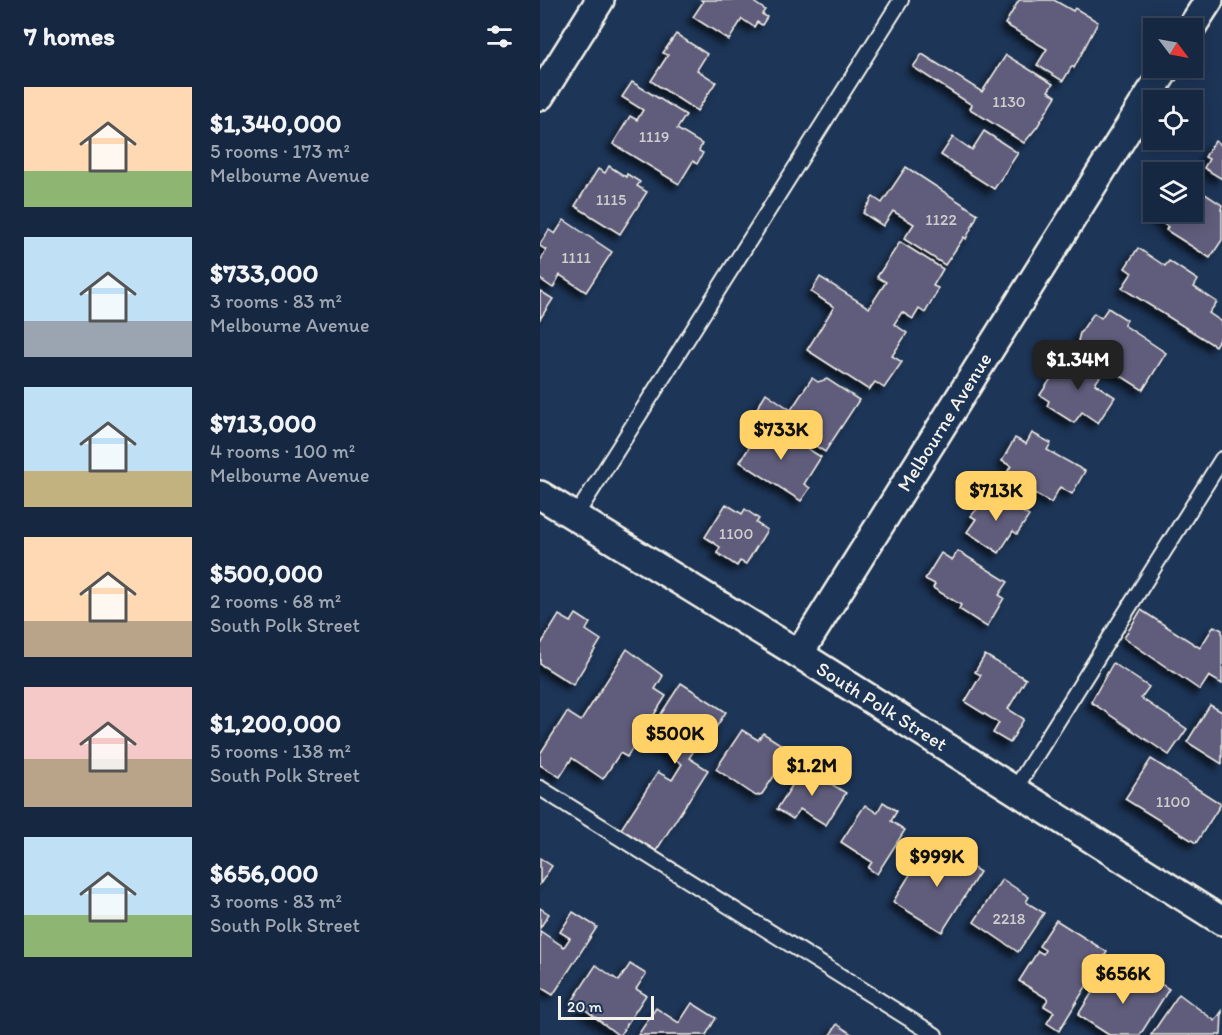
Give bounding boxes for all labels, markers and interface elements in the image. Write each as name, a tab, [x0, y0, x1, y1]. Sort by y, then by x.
north arrow	[1143, 18, 1203, 78]
map controls	[1143, 18, 1203, 222]
text: 7 homes	[24, 20, 115, 52]
icon: filters	[483, 20, 516, 53]
button: locate	[1143, 90, 1203, 150]
house number: 1130	[992, 92, 1026, 111]
text: $1,340,000	[210, 107, 341, 139]
icon: home	[72, 111, 144, 183]
house number: 1119	[639, 127, 669, 146]
text: 5 rooms · 173 m²	[210, 139, 350, 163]
button: layers	[1143, 162, 1203, 222]
text: Melbourne Avenue	[210, 163, 369, 187]
house number: 1115	[596, 190, 626, 209]
house number: 1122	[925, 210, 957, 229]
house number: 1111	[561, 248, 591, 267]
text: $733,000	[210, 257, 319, 289]
icon: home	[72, 261, 144, 333]
text: 3 rooms · 83 m²	[210, 289, 342, 313]
text: Melbourne Avenue	[210, 313, 369, 337]
pin: $1.34M	[1029, 340, 1127, 391]
text: $1.34M	[1047, 347, 1109, 371]
street label: Melbourne Avenue	[892, 348, 996, 496]
text: $713,000	[210, 407, 317, 439]
pin: $733K	[739, 410, 823, 461]
icon: home	[72, 411, 144, 483]
text: $733K	[754, 417, 808, 441]
text: 4 rooms · 100 m²	[210, 439, 355, 463]
text: Melbourne Avenue	[210, 463, 369, 487]
pin: $713K	[954, 471, 1038, 522]
text: $713K	[969, 478, 1023, 502]
house number: 1100	[719, 524, 753, 543]
text: $500,000	[210, 557, 323, 589]
icon: home	[72, 561, 144, 633]
text: 2 rooms · 68 m²	[210, 589, 341, 613]
text: South Polk Street	[210, 613, 360, 637]
street label: South Polk Street	[812, 656, 952, 756]
text: $1,200,000	[210, 707, 341, 739]
icon: home	[72, 711, 144, 783]
pin: $500K	[633, 714, 717, 765]
text: $500K	[646, 721, 704, 745]
text: 5 rooms · 138 m²	[210, 739, 351, 763]
pin: $1.2M	[770, 746, 854, 797]
text: $1.2M	[787, 753, 837, 777]
text: South Polk Street	[210, 763, 360, 787]
house number: 1100	[1156, 792, 1190, 811]
pin: $999K	[895, 837, 979, 888]
text: $999K	[910, 844, 964, 868]
text: $656,000	[210, 857, 319, 889]
icon: home	[72, 861, 144, 933]
text: 3 rooms · 83 m²	[210, 889, 342, 913]
house number: 2218	[992, 909, 1026, 928]
text: South Polk Street	[210, 913, 360, 937]
pin: $656K	[1081, 954, 1165, 1005]
text: $656K	[1096, 961, 1150, 985]
scale bar	[558, 993, 654, 1020]
text: 20 m	[567, 997, 602, 1016]

